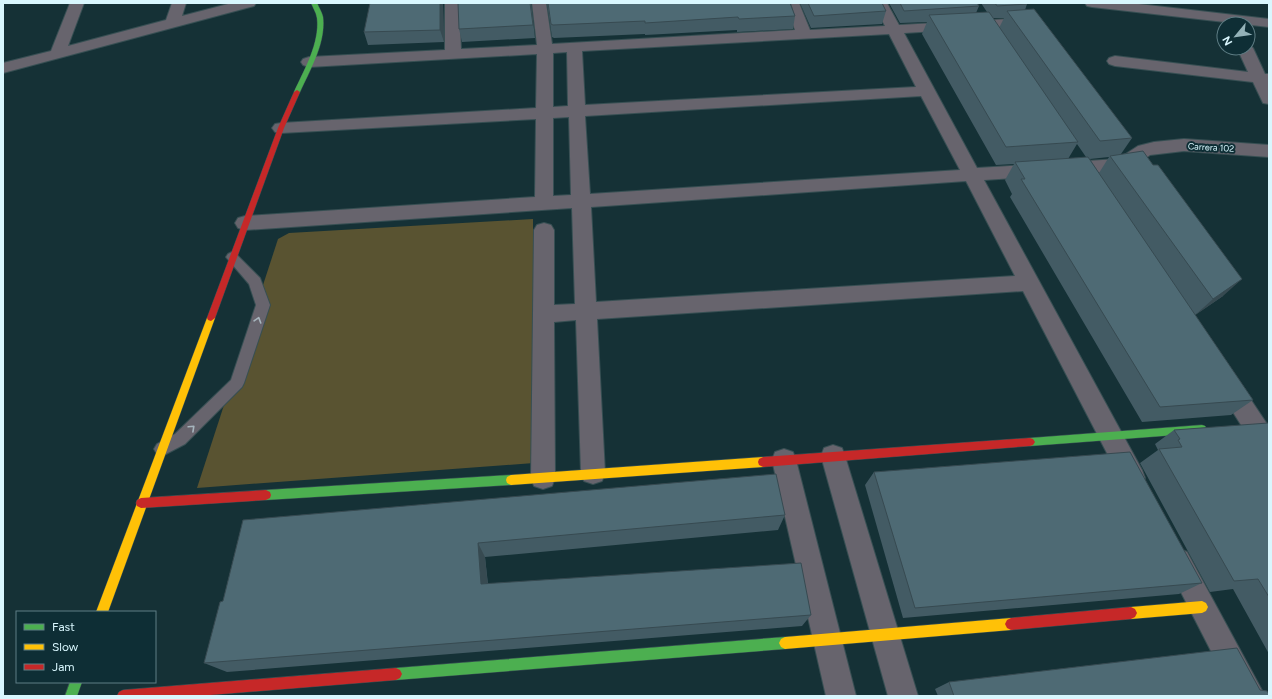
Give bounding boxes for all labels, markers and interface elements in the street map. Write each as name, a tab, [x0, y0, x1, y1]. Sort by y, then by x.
north arrow	[1216, 16, 1256, 56]
text: N	[1220, 34, 1235, 47]
street label: Carrera 102	[1188, 140, 1234, 154]
one-way arrow	[253, 317, 262, 324]
one-way arrow	[187, 425, 195, 433]
legend	[16, 611, 156, 683]
text: Fast	[52, 620, 75, 634]
text: Slow	[52, 640, 79, 654]
text: Jam	[52, 660, 75, 674]

